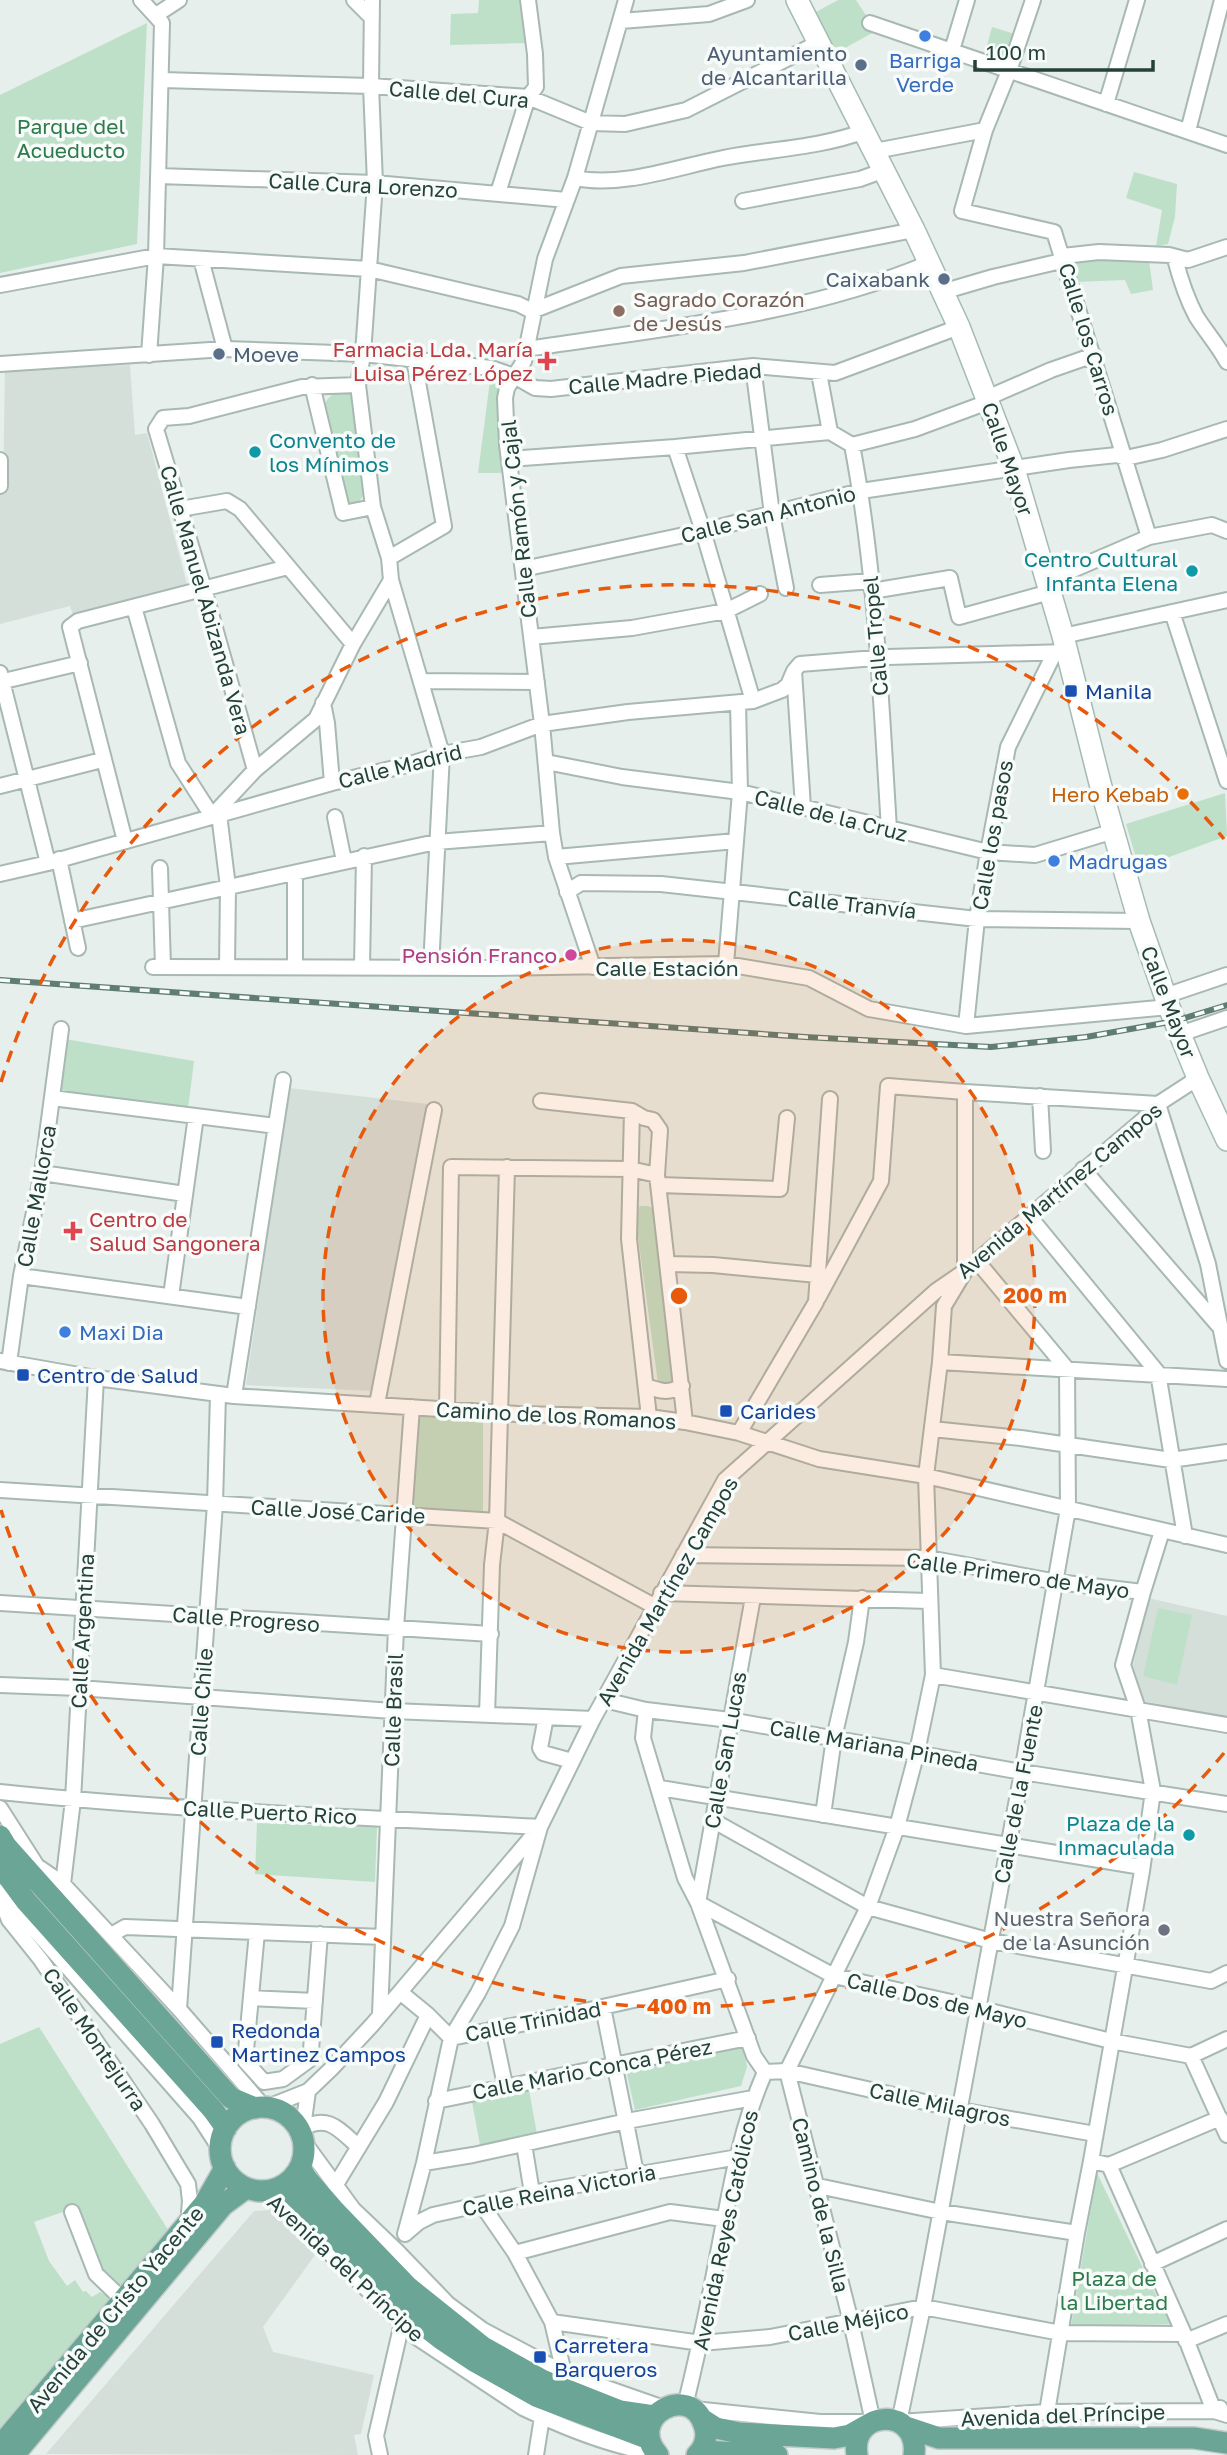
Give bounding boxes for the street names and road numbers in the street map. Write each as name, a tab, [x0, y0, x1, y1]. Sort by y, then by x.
street label: Calle del Cura	[388, 75, 530, 113]
street label: Calle Cura Lorenzo	[268, 167, 458, 203]
street label: Calle los Carros	[1053, 259, 1125, 419]
street label: Calle Madre Piedad	[567, 357, 763, 399]
street label: Calle Mayor	[976, 399, 1040, 519]
street label: Calle Ramón y Cajal	[495, 418, 541, 620]
street label: Calle Manuel Abizanda Vera	[155, 462, 257, 738]
street label: Calle San Antonio	[678, 480, 858, 548]
street label: Calle Tropel	[857, 575, 893, 697]
street label: Calle Madrid	[336, 738, 464, 794]
street label: Calle los pasos	[966, 758, 1018, 912]
street label: Calle de la Cruz	[752, 783, 910, 847]
street label: Calle Tranvía	[786, 884, 918, 924]
street label: Calle Mayor	[1136, 942, 1202, 1062]
street label: Calle Estación	[595, 955, 739, 981]
street label: Avenida Martínez Campos	[951, 1097, 1167, 1283]
street label: Calle Mallorca	[11, 1123, 61, 1269]
street label: Camino de los Romanos	[435, 1396, 677, 1434]
street label: Avenida Martínez Campos	[591, 1472, 743, 1710]
street label: Calle José Caride	[250, 1493, 426, 1529]
street label: Calle Primero de Mayo	[905, 1546, 1131, 1604]
street label: Calle Argentina	[65, 1553, 99, 1709]
street label: Calle Progreso	[171, 1601, 321, 1637]
street label: Calle Chile	[184, 1647, 218, 1757]
street label: Calle Brasil	[378, 1652, 408, 1768]
street label: Calle San Lucas	[698, 1669, 752, 1831]
street label: Calle de la Fuente	[988, 1702, 1048, 1886]
street label: Calle Mariana Pineda	[767, 1714, 981, 1776]
street label: Calle Puerto Rico	[182, 1794, 358, 1830]
street label: Calle Montejurra	[37, 1962, 153, 2116]
street label: Calle Dos de Mayo	[844, 1967, 1030, 2033]
street label: Calle Trinidad	[463, 1995, 603, 2047]
street label: Calle Mario Conca Pérez	[470, 2033, 714, 2105]
street label: Calle Milagros	[867, 2076, 1013, 2132]
street label: Avenida Reyes Católicos	[687, 2107, 763, 2353]
street label: Camino de la Silla	[787, 2115, 855, 2295]
street label: Calle Reina Victoria	[460, 2158, 658, 2222]
street label: Avenida del Príncipe	[262, 2189, 430, 2347]
street label: Avenida de Cristo Yacente	[21, 2201, 209, 2417]
street label: Calle Méjico	[785, 2298, 911, 2346]
street label: Avenida del Príncipe	[960, 2398, 1166, 2432]

